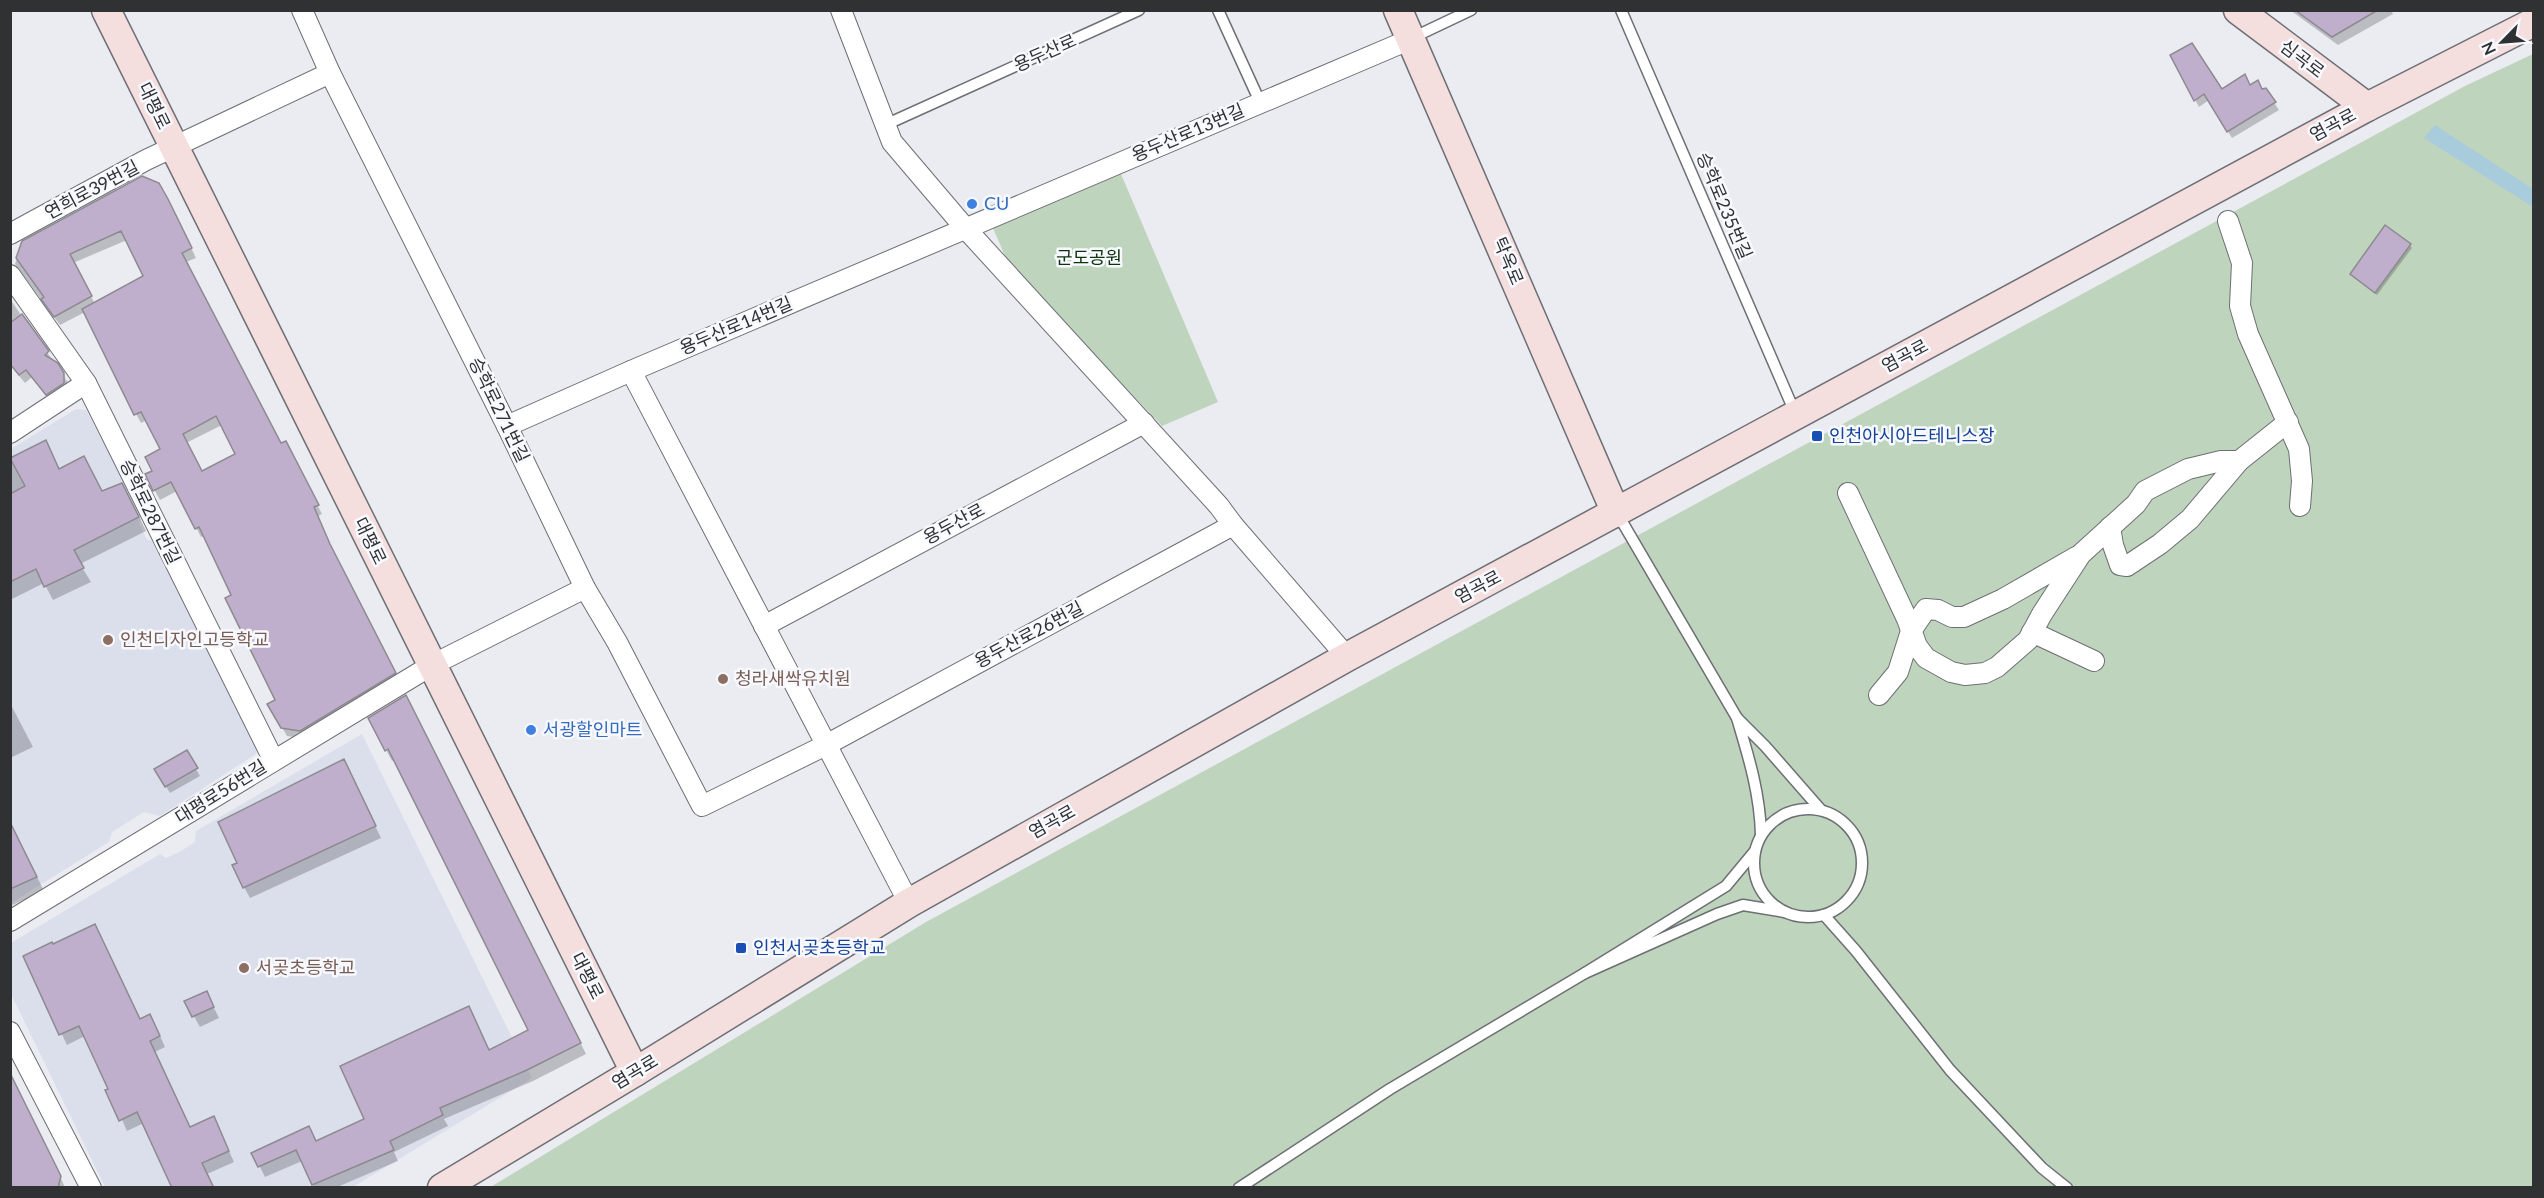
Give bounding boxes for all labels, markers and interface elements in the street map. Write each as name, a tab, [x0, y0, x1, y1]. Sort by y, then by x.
north arrow	[2472, 12, 2532, 72]
street label: 용두산로	[1010, 29, 1079, 76]
street label: 심곡로	[2276, 34, 2329, 82]
text: N	[2477, 39, 2499, 58]
street label: 대평로	[134, 78, 176, 133]
street label: 용두산로13번길	[1128, 98, 1247, 166]
street label: 염곡로	[2305, 103, 2360, 145]
street label: 승학로235번길	[1692, 149, 1757, 262]
street label: 연희로39번길	[41, 155, 142, 223]
place label: CU	[984, 192, 1009, 214]
marker: CU	[965, 197, 979, 211]
street label: 탁옥로	[1489, 233, 1529, 288]
park label: 군도공원	[1056, 246, 1122, 268]
street label: 용두산로14번길	[676, 291, 795, 359]
street label: 염곡로	[1877, 334, 1932, 376]
street label: 승학로271번길	[465, 353, 535, 466]
place label: 인천아시아드테니스장	[1829, 424, 1995, 446]
marker: 인천아시아드테니스장	[1810, 429, 1824, 443]
street label: 승학로287번길	[116, 455, 186, 568]
street label: 용두산로	[919, 498, 988, 548]
street label: 대평로	[350, 513, 392, 568]
street label: 염곡로	[1450, 565, 1505, 607]
street label: 용두산로26번길	[970, 596, 1087, 672]
place label: 인천디자인고등학교	[120, 628, 269, 650]
marker: 인천디자인고등학교	[101, 633, 115, 647]
place label: 청라새싹유치원	[735, 667, 851, 689]
marker: 청라새싹유치원	[716, 672, 730, 686]
place label: 서광할인마트	[543, 718, 642, 740]
marker: 서광할인마트	[524, 723, 538, 737]
street label: 대평로56번길	[171, 754, 270, 828]
street label: 염곡로	[1024, 799, 1079, 843]
place label: 인천서곶초등학교	[753, 936, 885, 958]
marker: 인천서곶초등학교	[734, 941, 748, 955]
street label: 대평로	[567, 948, 609, 1003]
place label: 서곶초등학교	[256, 956, 355, 978]
marker: 서곶초등학교	[237, 961, 251, 975]
street label: 염곡로	[608, 1049, 661, 1093]

